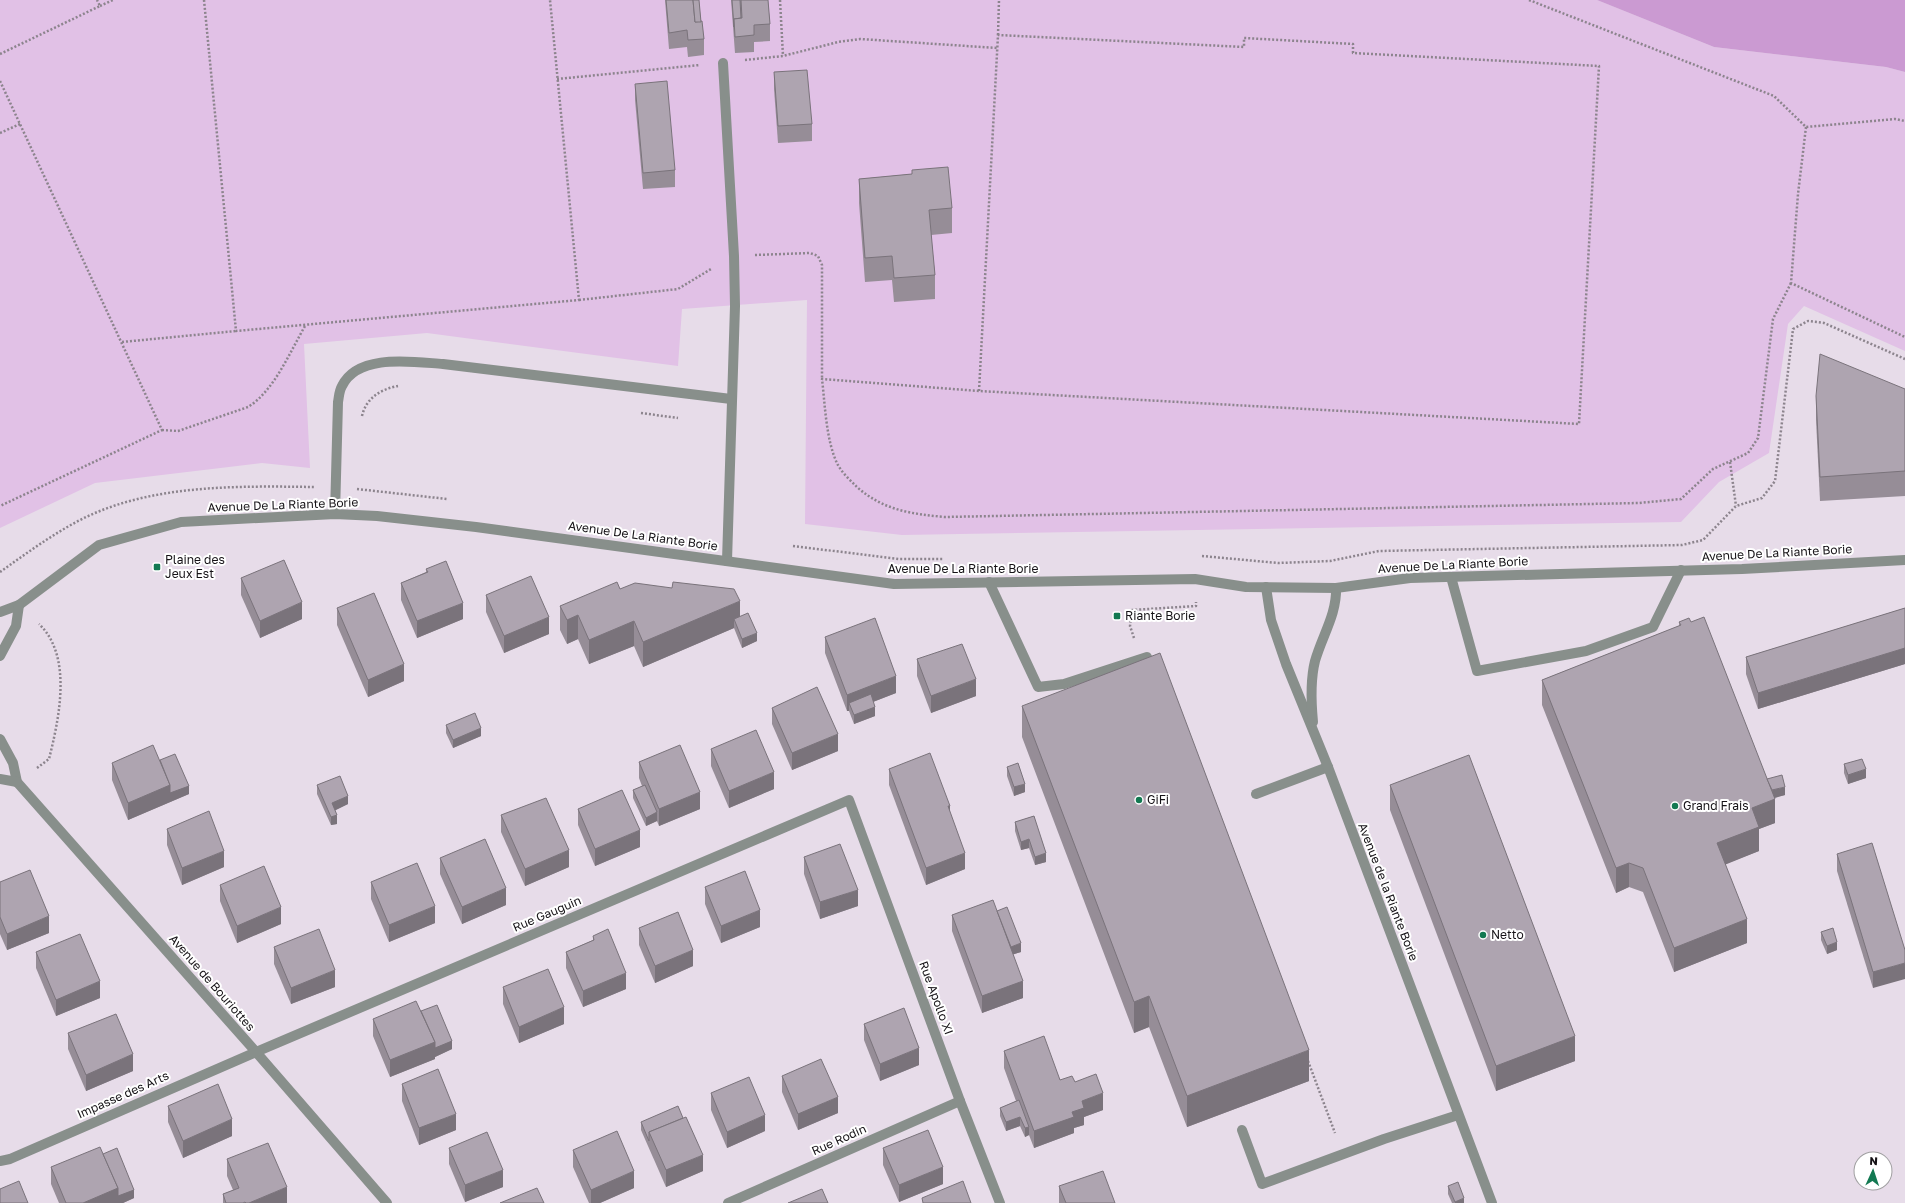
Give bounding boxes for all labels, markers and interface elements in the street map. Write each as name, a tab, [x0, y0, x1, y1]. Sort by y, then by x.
street label: Avenue De La Riante Borie	[207, 494, 359, 515]
street label: Avenue De La Riante Borie	[567, 518, 719, 553]
street label: Avenue De La Riante Borie	[1701, 541, 1853, 564]
place label: Plaine des Jeux Est	[165, 552, 225, 581]
street label: Avenue De La Riante Borie	[1377, 553, 1529, 576]
street label: Avenue De La Riante Borie	[888, 561, 1038, 576]
marker: Plaine des Jeux Est	[152, 562, 162, 572]
place label: Riante Borie	[1125, 608, 1195, 623]
marker: Riante Borie	[1112, 611, 1122, 621]
place label: GiFi	[1147, 792, 1169, 807]
marker: GiFi	[1134, 795, 1144, 805]
place label: Grand Frais	[1683, 798, 1749, 813]
marker: Grand Frais	[1670, 801, 1680, 811]
street label: Avenue de la Riante Borie	[1355, 821, 1422, 963]
street label: Rue Gauguin	[510, 892, 583, 935]
place label: Netto	[1491, 927, 1524, 942]
marker: Netto	[1478, 930, 1488, 940]
street label: Avenue de Bouriottes	[166, 931, 258, 1034]
street label: Rue Apollo XI	[916, 959, 957, 1037]
street label: Impasse des Arts	[74, 1068, 171, 1122]
street label: Rue Rodin	[809, 1121, 869, 1158]
north arrow	[1853, 1151, 1893, 1191]
text: N	[1869, 1154, 1878, 1167]

